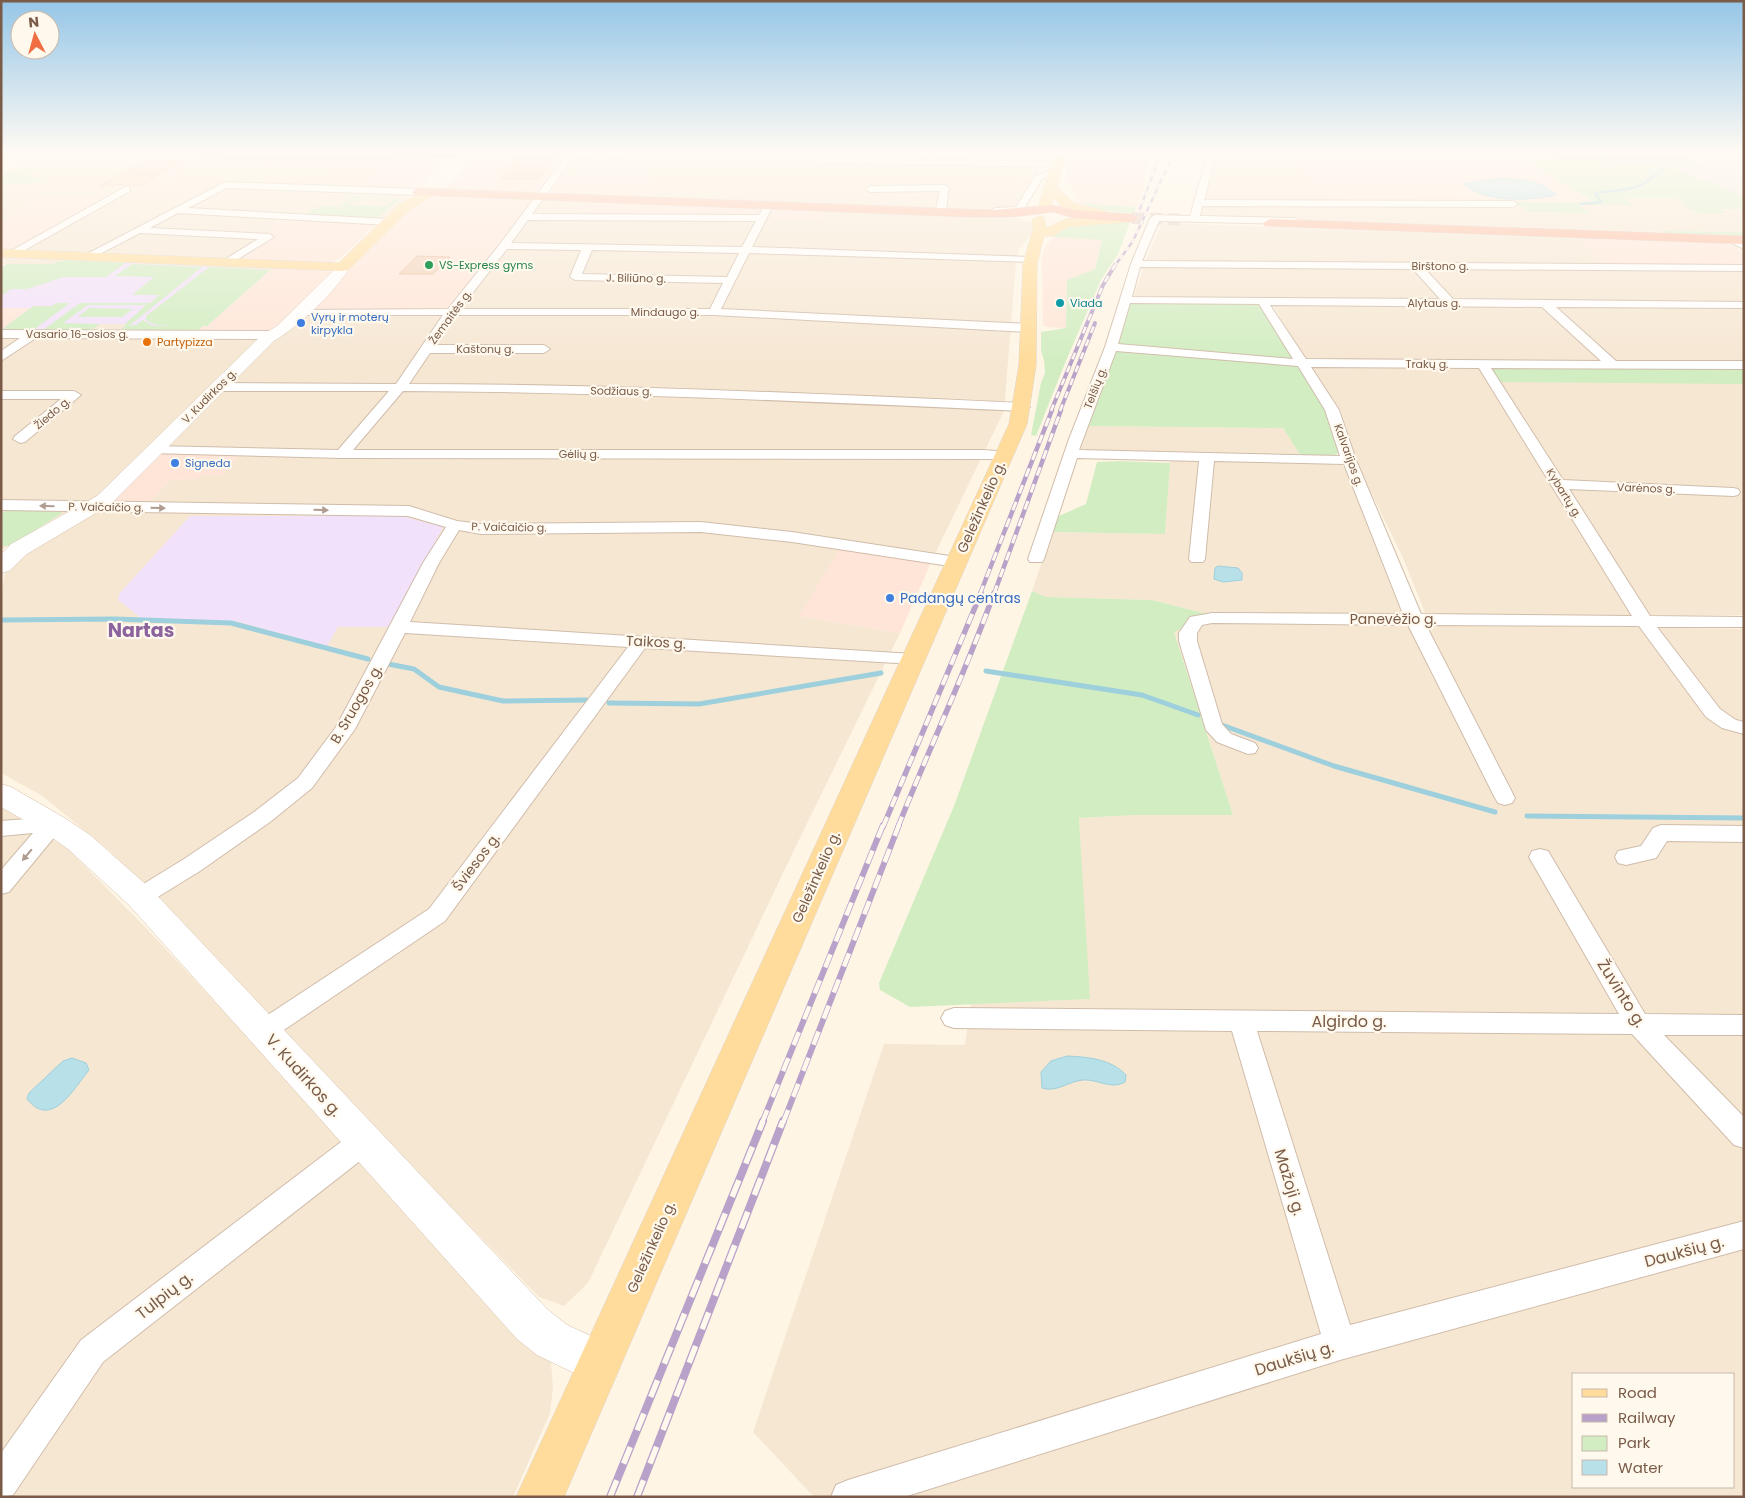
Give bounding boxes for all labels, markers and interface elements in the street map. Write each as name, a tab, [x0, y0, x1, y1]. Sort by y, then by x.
north arrow	[10, 10, 60, 60]
text: N	[27, 12, 40, 33]
place label: VS-Express gyms	[439, 257, 534, 273]
street label: Birštono g.	[1411, 258, 1469, 274]
marker: VS-Express gyms	[423, 259, 435, 271]
street label: J. Biliūno g.	[606, 269, 666, 287]
street label: Žemaitės g.	[425, 287, 475, 347]
place label: Viada	[1070, 295, 1102, 311]
street label: Alytaus g.	[1407, 295, 1461, 311]
marker: Viada	[1054, 297, 1066, 309]
street label: Mindaugo g.	[631, 304, 699, 320]
place label: Vyrų ir moterų kirpykla	[311, 309, 389, 338]
marker: Vyrų ir moterų kirpykla	[295, 317, 307, 329]
street label: Vasario 16-osios g.	[26, 326, 128, 342]
place label: Partypizza	[157, 334, 213, 350]
marker: Partypizza	[141, 336, 153, 348]
street label: Kaštonų g.	[456, 341, 514, 357]
street label: Trakų g.	[1406, 356, 1448, 372]
street label: V. Kudirkos g.	[178, 365, 240, 427]
street label: Telšių g.	[1080, 365, 1110, 411]
street label: Sodžiaus g.	[590, 382, 652, 400]
street label: Žiedo g.	[31, 393, 73, 433]
street label: Kalvarijos g.	[1330, 422, 1368, 488]
street label: Gėlių g.	[559, 446, 599, 462]
place label: Signeda	[185, 455, 230, 471]
marker: Signeda	[169, 457, 181, 469]
street label: Geležinkelio g.	[952, 458, 1010, 556]
street label: Kybartų g.	[1543, 465, 1585, 521]
street label: Varėnos g.	[1617, 479, 1675, 497]
street label: P. Vaičaičio g.	[68, 498, 144, 516]
one-way arrow	[38, 502, 54, 510]
one-way arrow	[150, 504, 166, 512]
one-way arrow	[313, 506, 329, 514]
street label: P. Vaičaičio g.	[471, 518, 547, 536]
place label: Padangų centras	[900, 588, 1021, 608]
marker: Padangų centras	[884, 592, 896, 604]
street label: Panevėžio g.	[1350, 609, 1436, 629]
district label: Nartas	[108, 617, 174, 644]
street label: Taikos g.	[625, 630, 687, 654]
street label: B. Sruogos g.	[325, 661, 387, 747]
street label: Geležinkelio g.	[787, 828, 845, 926]
street label: Šviesos g.	[448, 829, 504, 895]
one-way arrow	[22, 848, 33, 861]
street label: Žuvinto g.	[1592, 955, 1652, 1032]
street label: Algirdo g.	[1312, 1010, 1386, 1033]
street label: V. Kudirkos g.	[260, 1029, 347, 1122]
street label: Mažoji g.	[1269, 1146, 1311, 1218]
street label: Geležinkelio g.	[622, 1198, 680, 1296]
street label: Daukšių g.	[1642, 1230, 1727, 1273]
street label: Tulpių g.	[131, 1266, 198, 1325]
street label: Daukšių g.	[1252, 1336, 1337, 1381]
legend	[1572, 1373, 1735, 1488]
text: Road	[1618, 1382, 1657, 1403]
text: Railway	[1618, 1407, 1676, 1428]
text: Park	[1618, 1432, 1650, 1453]
text: Water	[1618, 1457, 1664, 1478]

